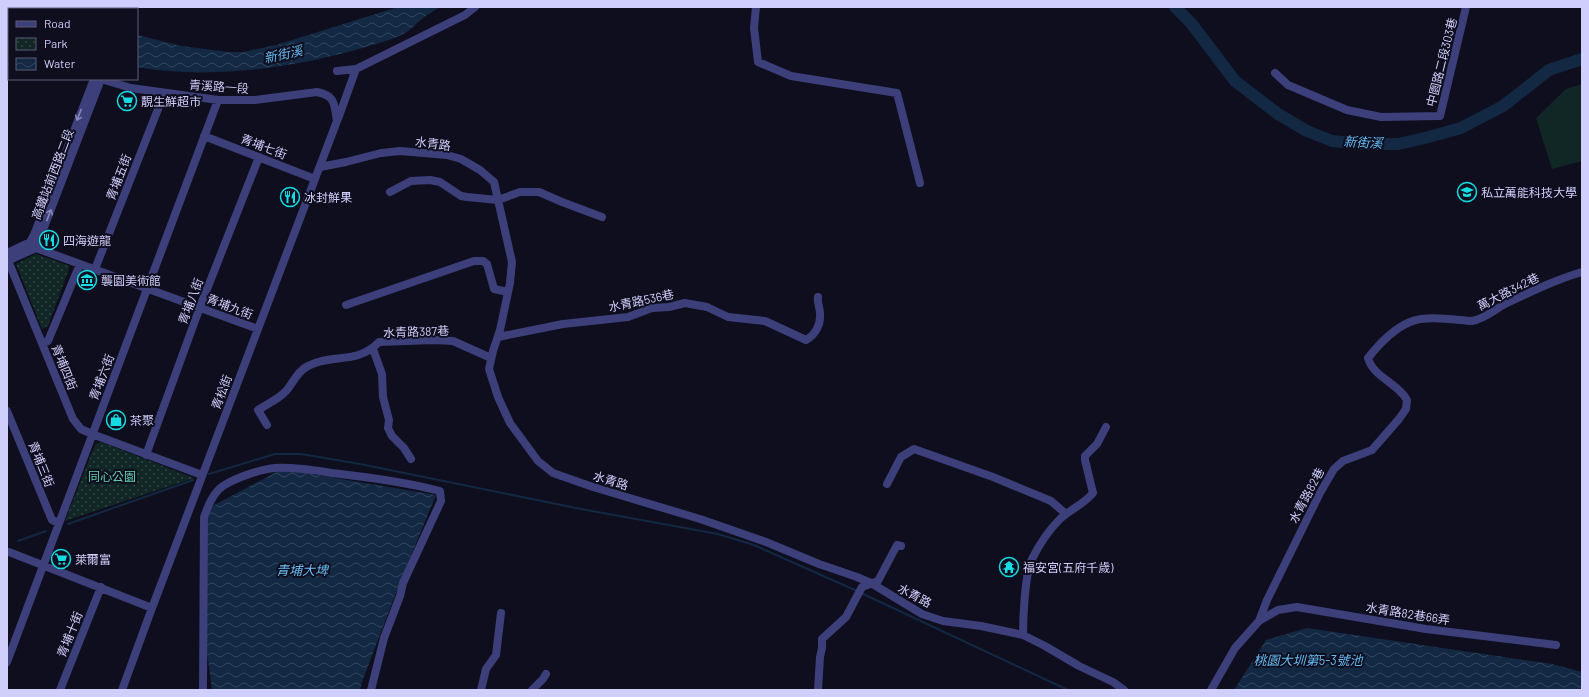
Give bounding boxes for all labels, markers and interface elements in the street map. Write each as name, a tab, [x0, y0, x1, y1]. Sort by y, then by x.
legend	[8, 8, 138, 80]
text: Road	[44, 16, 71, 30]
street label: 中園路二段303巷	[1423, 16, 1459, 108]
text: Park	[44, 36, 68, 50]
water label: 新街溪	[262, 42, 306, 66]
text: Water	[44, 56, 76, 70]
street label: 青溪路一段	[189, 77, 249, 95]
supermarket icon: 靚生鮮超市	[116, 90, 138, 112]
place label: 靚生鮮超市	[141, 94, 201, 108]
one-way arrow	[75, 109, 83, 121]
street label: 高鐵站前西路二段	[28, 127, 76, 221]
street label: 青埔七街	[239, 131, 289, 161]
water label: 新街溪	[1343, 133, 1385, 151]
street label: 水青路	[414, 134, 452, 152]
street label: 青埔五街	[103, 152, 133, 202]
school or university icon: 私立萬能科技大學	[1456, 181, 1478, 203]
place label: 私立萬能科技大學	[1481, 185, 1577, 199]
restaurant icon: 冰封鮮果	[279, 186, 301, 208]
place label: 冰封鮮果	[304, 190, 352, 204]
one-way arrow	[46, 210, 54, 222]
restaurant icon: 四海遊龍	[38, 229, 60, 251]
place label: 四海遊龍	[63, 233, 111, 247]
museum icon: 襲園美術館	[76, 269, 98, 291]
street label: 萬大路342巷	[1475, 270, 1541, 312]
place label: 襲園美術館	[101, 273, 161, 287]
street label: 青埔八街	[175, 276, 205, 326]
street label: 水青路536巷	[607, 286, 675, 314]
street label: 青埔九街	[205, 291, 255, 321]
street label: 水青路387巷	[383, 323, 449, 339]
street label: 青埔四街	[50, 342, 80, 392]
street label: 青埔六街	[86, 352, 116, 402]
street label: 青松街	[208, 373, 234, 411]
shop icon: 茶聚	[105, 409, 127, 431]
place label: 茶聚	[130, 413, 154, 427]
street label: 青埔三街	[27, 439, 57, 489]
street label: 水青路82巷	[1286, 465, 1326, 525]
street label: 水青路	[592, 468, 630, 492]
park label: 同心公園	[88, 469, 136, 483]
supermarket icon: 萊爾富	[50, 548, 72, 570]
place label: 萊爾富	[75, 552, 111, 566]
temple icon: 福安宮(五府千歲)	[998, 556, 1020, 578]
place label: 福安宮(五府千歲)	[1023, 560, 1114, 574]
water label: 青埔大埤	[276, 562, 330, 578]
street label: 水青路	[896, 580, 934, 610]
street label: 水青路82巷66弄	[1365, 599, 1451, 627]
street label: 青埔十街	[54, 609, 84, 659]
water label: 桃園大圳第5-3號池	[1254, 652, 1364, 668]

